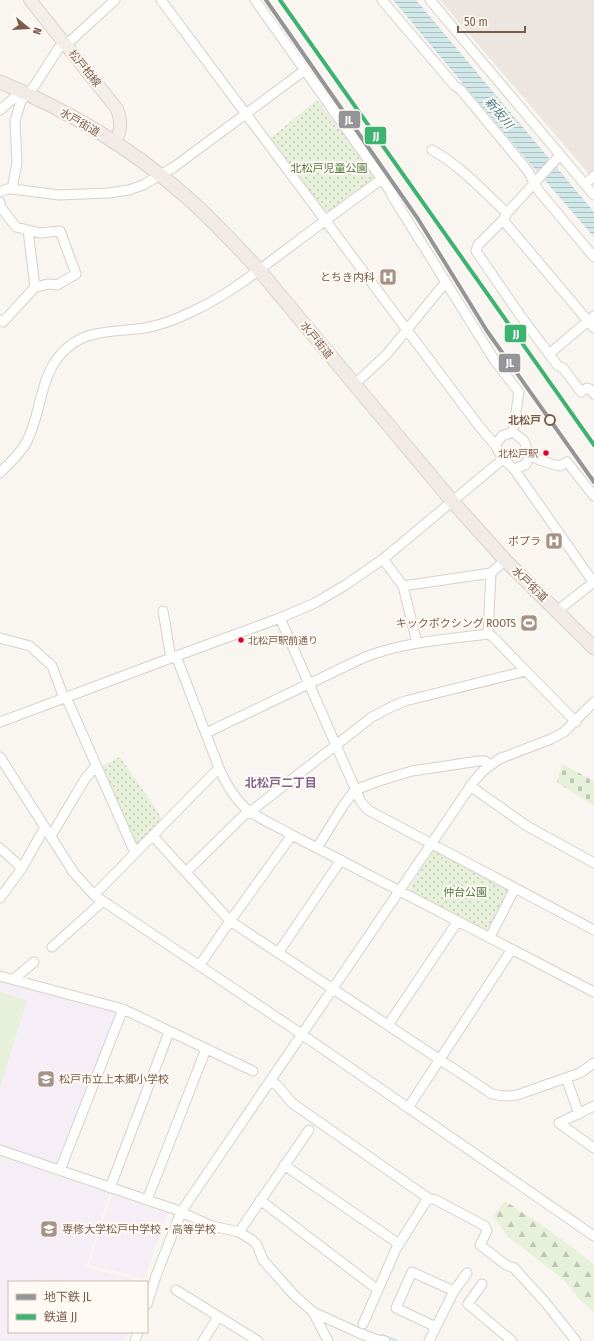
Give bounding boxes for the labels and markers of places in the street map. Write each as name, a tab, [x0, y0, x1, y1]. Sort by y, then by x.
hospital icon: とちき内科	[378, 267, 398, 287]
place label: とちき内科	[320, 271, 375, 284]
place label: 北松戸	[508, 414, 541, 427]
marker: 北松戸	[544, 414, 556, 426]
place label: 北松戸駅	[498, 448, 539, 460]
marker: 北松戸駅	[541, 448, 551, 458]
hospital icon: ポプラ	[544, 531, 564, 551]
place label: ポプラ	[508, 535, 541, 548]
sports icon: キックボクシング ROOTS	[519, 613, 539, 633]
place label: キックボクシング ROOTS	[396, 617, 517, 630]
marker: 北松戸駅前通り	[236, 635, 246, 645]
place label: 北松戸駅前通り	[248, 635, 318, 647]
school or university icon: 松戸市立上本郷小学校	[36, 1069, 56, 1089]
place label: 松戸市立上本郷小学校	[59, 1073, 169, 1086]
school or university icon: 専修大学松戸中学校・高等学校	[39, 1219, 59, 1239]
place label: 専修大学松戸中学校・高等学校	[62, 1223, 216, 1236]

